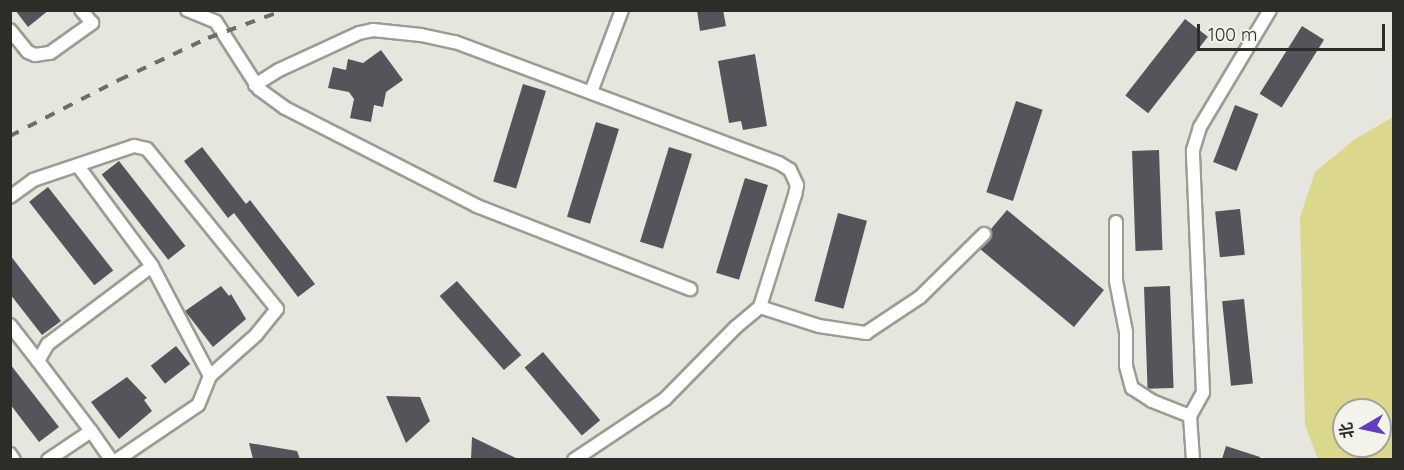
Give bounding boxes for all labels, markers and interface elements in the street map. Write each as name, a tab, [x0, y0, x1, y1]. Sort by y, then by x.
scale bar	[1200, 12, 1388, 50]
text: 100 m	[1208, 23, 1257, 46]
north arrow	[1332, 398, 1392, 458]
text: 北	[1335, 421, 1357, 440]

